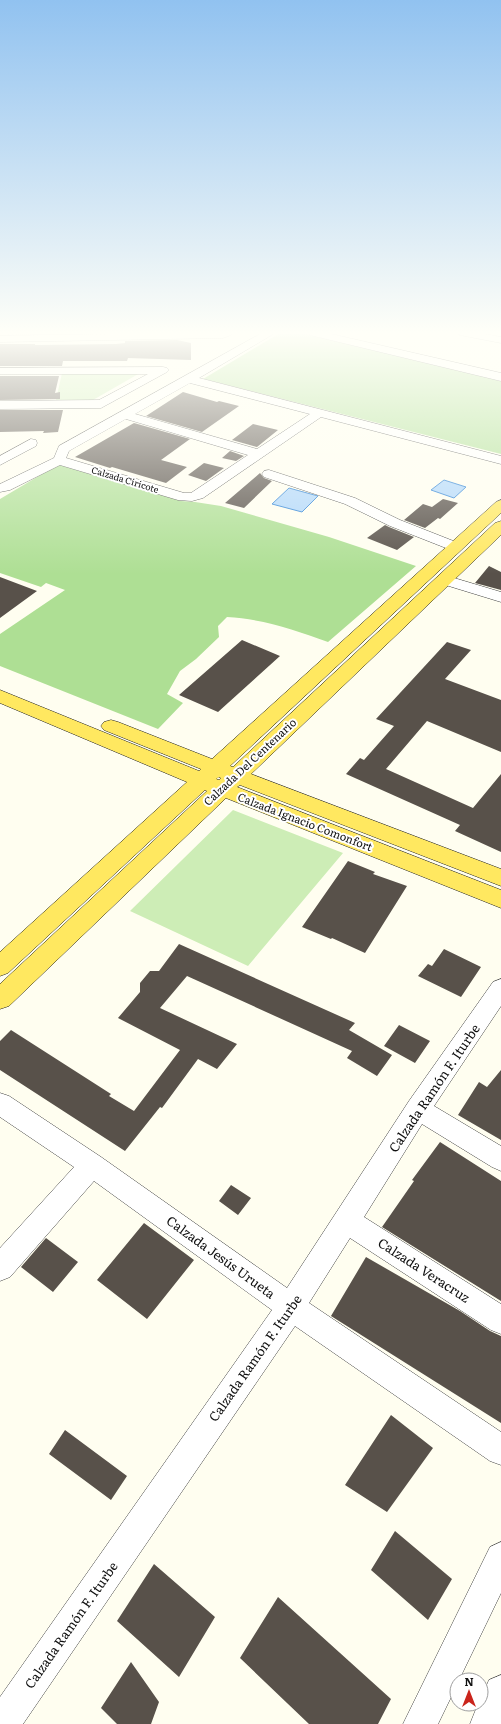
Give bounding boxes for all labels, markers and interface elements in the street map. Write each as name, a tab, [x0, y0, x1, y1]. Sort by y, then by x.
street label: Calzada Ciricote	[90, 462, 161, 496]
street label: Calzada Del Centenario	[199, 714, 299, 809]
street label: Calzada Ignacio Comonfort	[236, 788, 376, 854]
street label: Calzada Ramón F. Iturbe	[383, 1020, 484, 1156]
street label: Calzada Jesús Urueta	[163, 1211, 280, 1303]
street label: Calzada Veracruz	[375, 1233, 474, 1307]
street label: Calzada Ramón F. Iturbe	[203, 1290, 306, 1425]
street label: Calzada Ramón F. Iturbe	[19, 1557, 122, 1692]
north arrow	[449, 1672, 489, 1712]
text: N	[464, 1673, 474, 1689]

